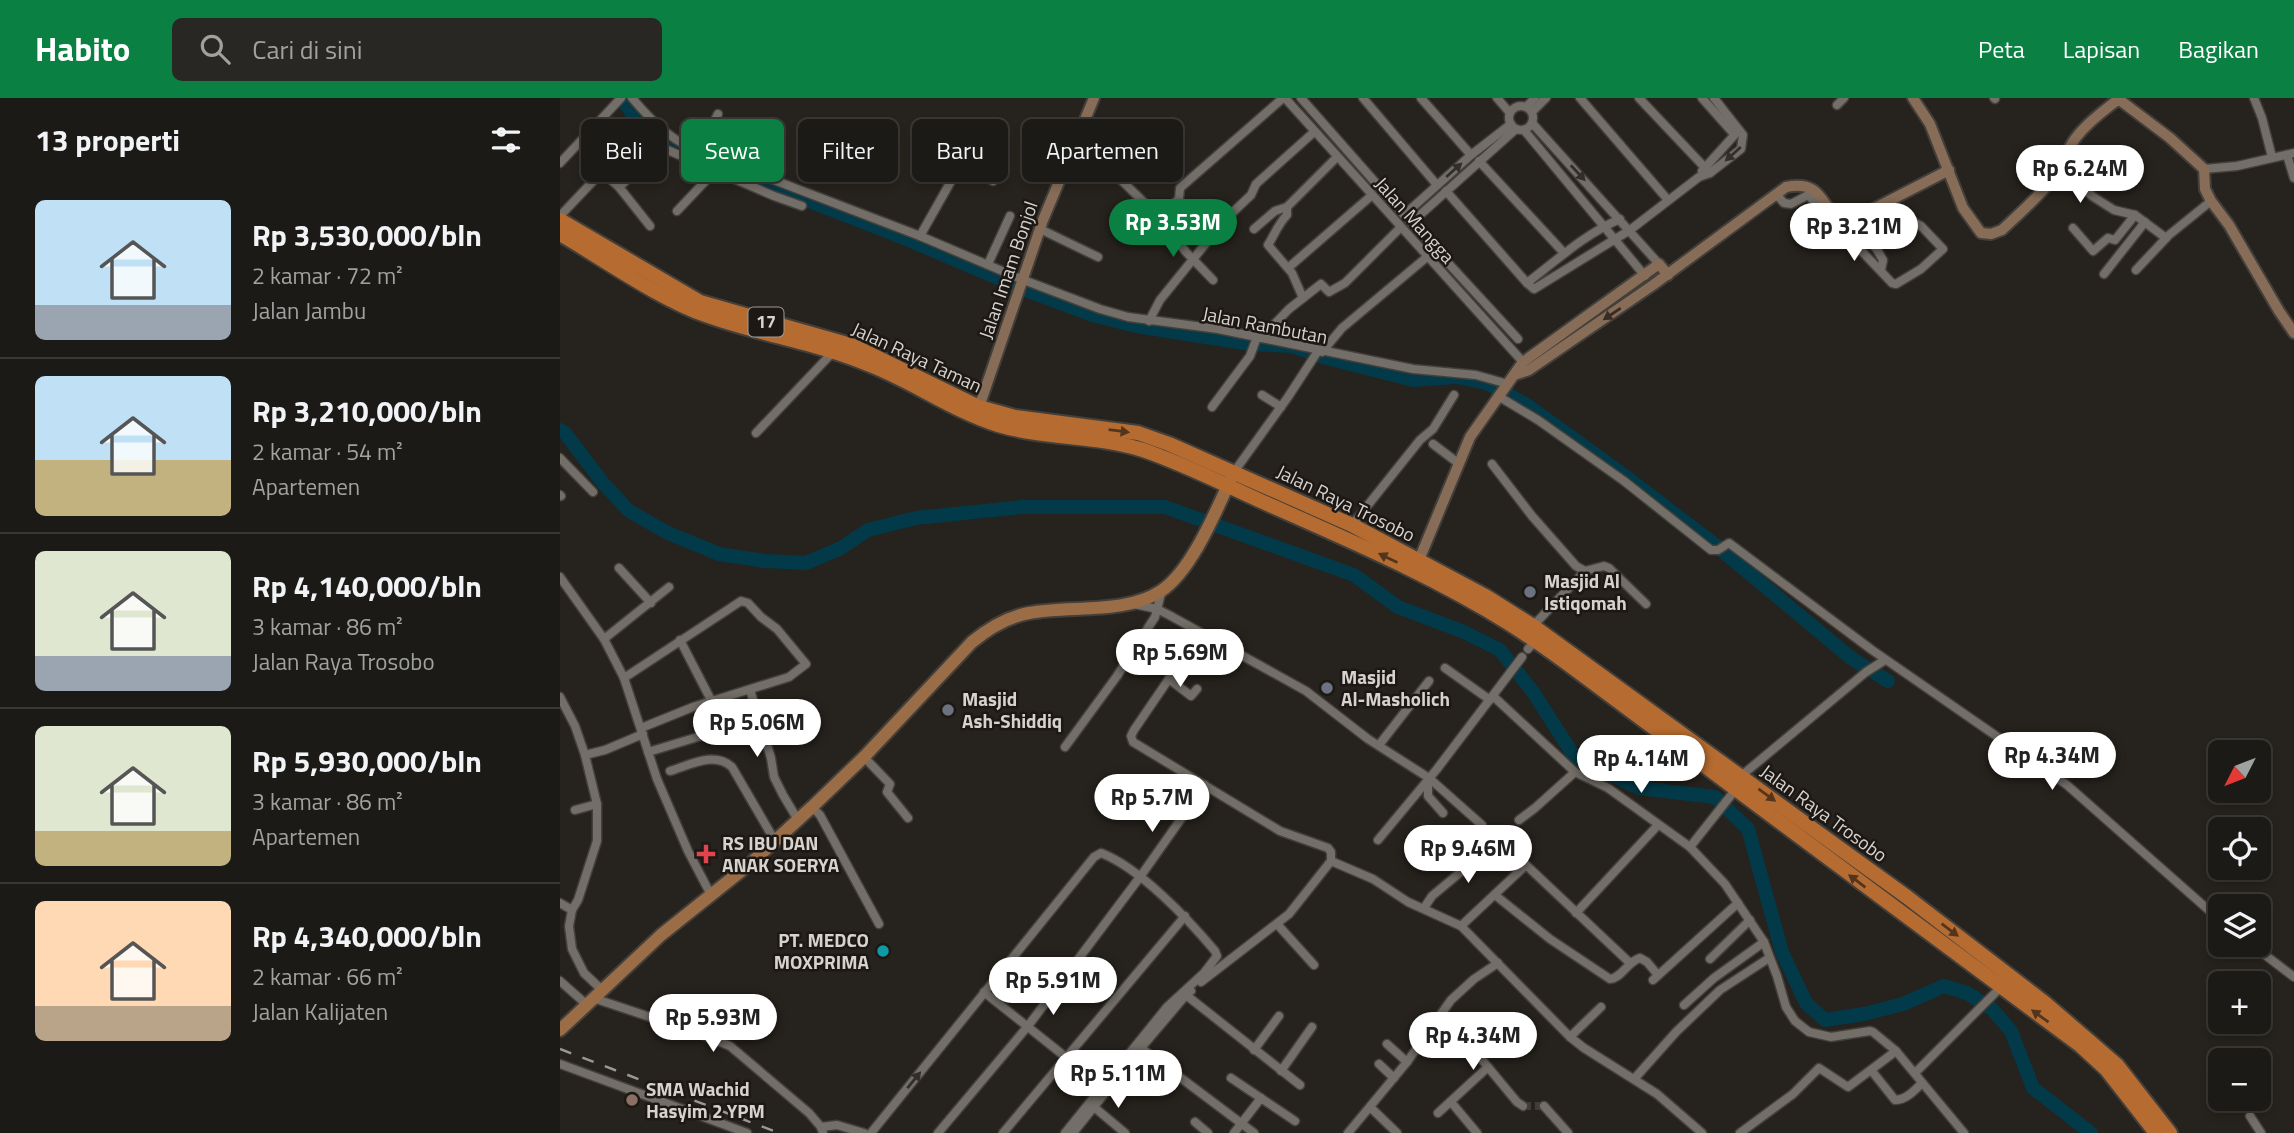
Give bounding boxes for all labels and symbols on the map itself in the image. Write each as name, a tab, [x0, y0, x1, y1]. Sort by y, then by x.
one-way arrow	[1724, 146, 1742, 162]
pin: Rp 6.24M	[2008, 146, 2152, 205]
one-way arrow	[1446, 162, 1463, 178]
one-way arrow	[1570, 164, 1586, 181]
street label: Jalan Mangga	[1368, 170, 1463, 270]
street label: Jalan Imam Bonjol	[970, 197, 1045, 343]
pin: Rp 3.53M	[1101, 200, 1245, 259]
pin: Rp 3.21M	[1782, 204, 1926, 263]
street label: Jalan Rambutan	[1200, 298, 1330, 351]
one-way arrow	[1602, 307, 1621, 320]
road number: 17	[748, 308, 784, 336]
street label: Jalan Raya Taman	[847, 314, 987, 399]
one-way arrow	[1108, 425, 1130, 436]
street label: Jalan Raya Trosobo	[1272, 456, 1420, 549]
one-way arrow	[1378, 552, 1398, 564]
place label: Masjid Al Istiqomah	[1544, 566, 1627, 617]
marker: Masjid Al Istiqomah	[1522, 584, 1538, 600]
pin: Rp 5.69M	[1108, 630, 1252, 689]
place label: Masjid Al-Masholich	[1341, 662, 1450, 713]
marker: Masjid Al-Masholich	[1319, 680, 1335, 696]
place label: Masjid Ash-Shiddiq	[962, 684, 1062, 735]
pin: Rp 5.06M	[685, 700, 829, 759]
marker: Masjid Ash-Shiddiq	[940, 702, 956, 718]
pin: Rp 4.34M	[1980, 732, 2124, 792]
pin: Rp 4.14M	[1569, 736, 1713, 795]
north arrow	[2208, 740, 2272, 803]
street label: Jalan Raya Trosobo	[1755, 757, 1894, 869]
pin: Rp 5.7M	[1087, 774, 1217, 834]
one-way arrow	[1758, 788, 1776, 802]
pin: Rp 9.46M	[1396, 826, 1540, 885]
place label: RS IBU DAN ANAK SOERYA	[722, 828, 840, 879]
marker: RS IBU DAN ANAK SOERYA	[696, 844, 716, 864]
one-way arrow	[1848, 874, 1866, 888]
one-way arrow	[1941, 923, 1959, 937]
place label: PT. MEDCO MOXPRIMA	[774, 925, 870, 976]
marker: PT. MEDCO MOXPRIMA	[875, 943, 891, 959]
pin: Rp 5.91M	[981, 958, 1125, 1017]
pin: Rp 5.93M	[641, 995, 785, 1054]
one-way arrow	[2031, 1009, 2049, 1023]
pin: Rp 4.34M	[1401, 1012, 1545, 1072]
pin: Rp 5.11M	[1046, 1051, 1190, 1110]
one-way arrow	[906, 1071, 921, 1088]
place label: SMA Wachid Hasyim 2 YPM	[646, 1074, 765, 1125]
marker: SMA Wachid Hasyim 2 YPM	[624, 1092, 640, 1108]

